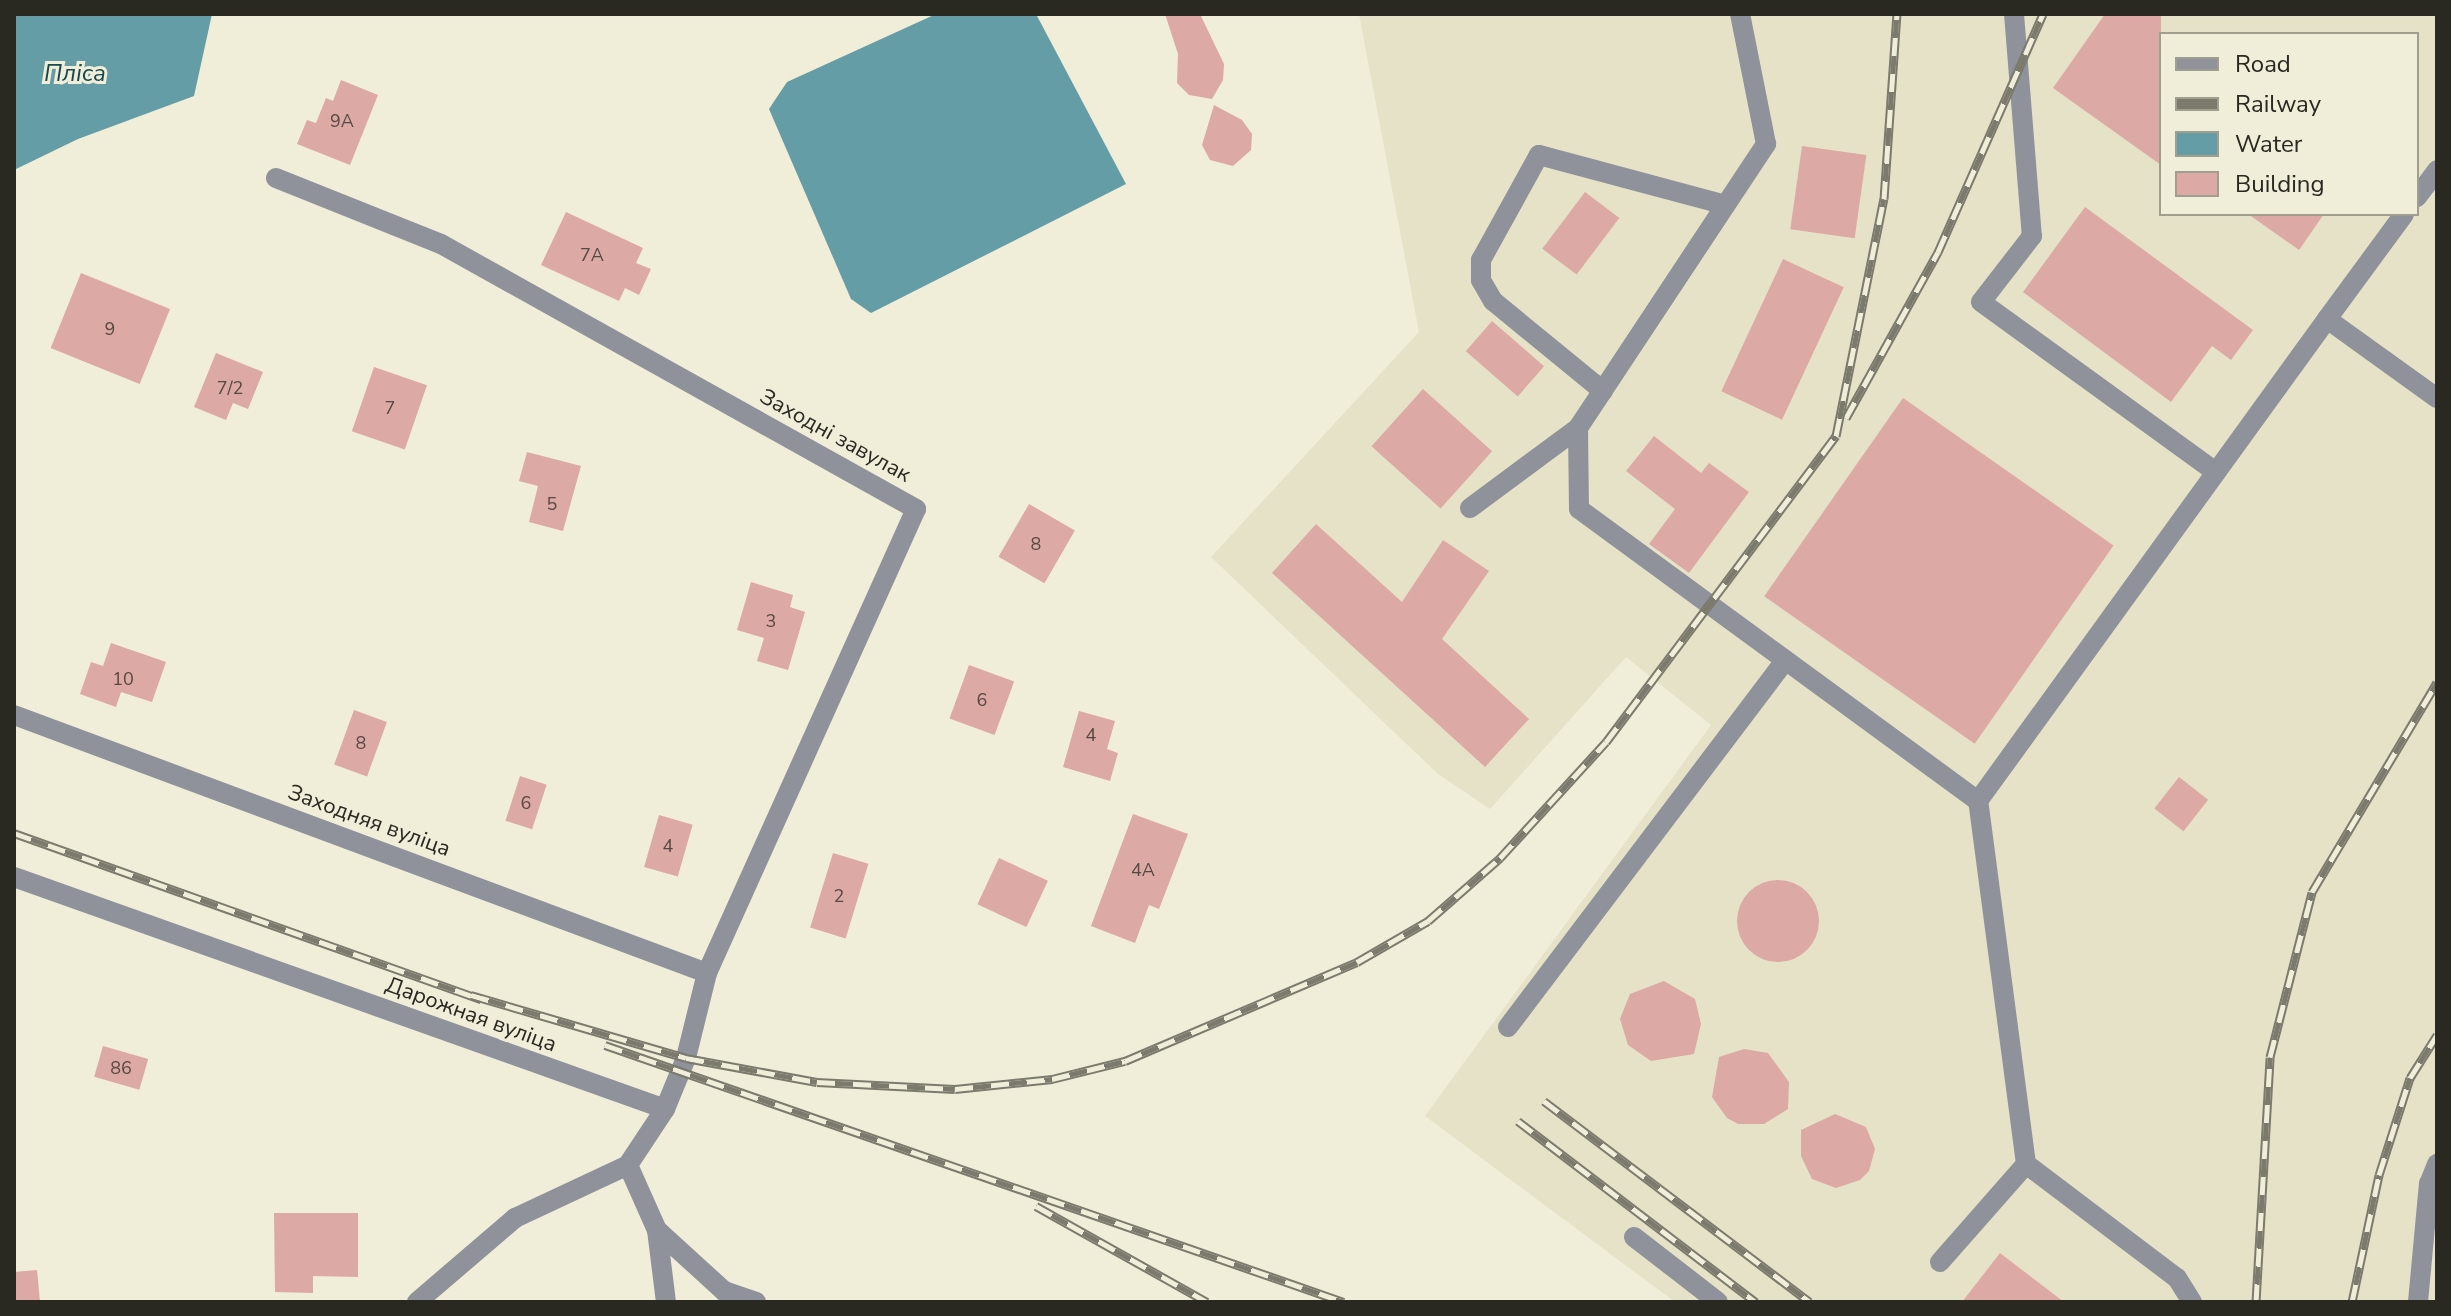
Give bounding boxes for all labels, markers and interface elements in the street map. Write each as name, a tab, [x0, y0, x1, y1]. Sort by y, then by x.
legend	[2159, 32, 2419, 216]
text: Road	[2235, 48, 2291, 80]
water label: Пліса	[44, 60, 106, 88]
text: Railway	[2235, 88, 2321, 120]
house number: 9А	[330, 110, 354, 132]
text: Water	[2235, 128, 2302, 160]
text: Building	[2235, 168, 2325, 200]
house number: 7А	[580, 244, 604, 266]
house number: 9	[105, 318, 115, 340]
house number: 7/2	[217, 377, 243, 399]
street label: Заходні завулак	[755, 384, 915, 488]
house number: 7	[385, 397, 395, 419]
house number: 5	[547, 493, 557, 515]
house number: 8	[1031, 533, 1041, 555]
house number: 3	[766, 610, 776, 632]
house number: 10	[112, 668, 134, 690]
house number: 6	[977, 689, 987, 711]
house number: 4	[1086, 724, 1096, 746]
house number: 8	[356, 732, 366, 754]
street label: Заходняя вуліца	[284, 779, 454, 863]
house number: 6	[521, 792, 531, 814]
house number: 4	[663, 835, 673, 857]
house number: 4А	[1131, 859, 1155, 881]
house number: 2	[834, 885, 844, 907]
street label: Дарожная вуліца	[382, 972, 560, 1058]
house number: 86	[110, 1057, 132, 1079]

